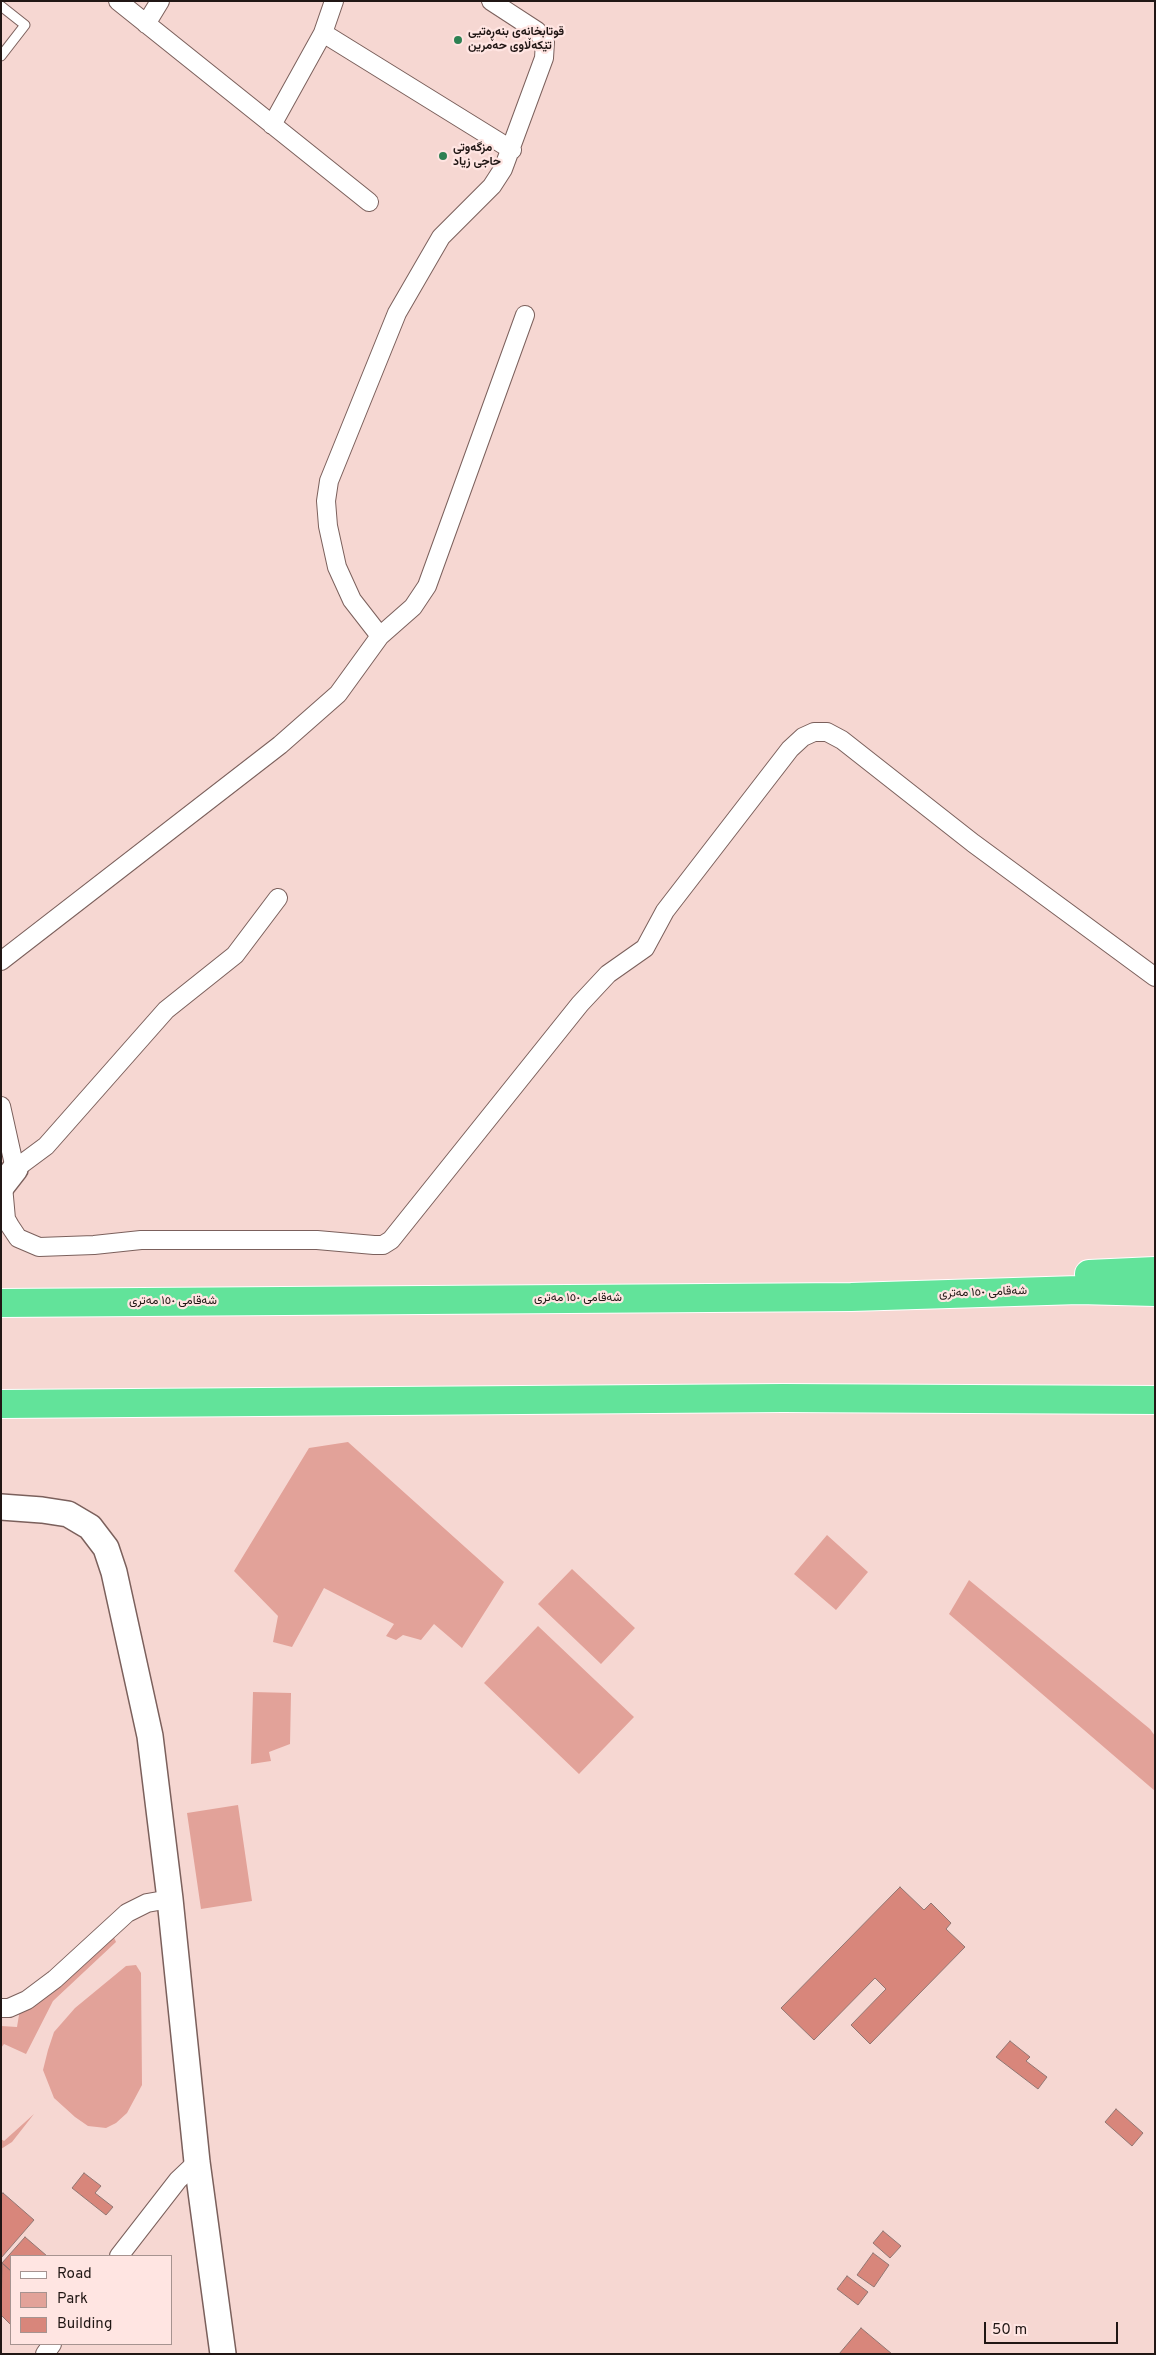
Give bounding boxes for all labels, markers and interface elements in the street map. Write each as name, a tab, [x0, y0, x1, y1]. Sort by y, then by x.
place label: قوتابخانەی بنەڕەتیی تێکەڵاوی حەمرین	[468, 26, 564, 54]
marker: قوتابخانەی بنەڕەتیی تێکەڵاوی حەمرین	[452, 34, 464, 46]
place label: مزگەوتی حاجی زیاد	[453, 142, 501, 170]
marker: مزگەوتی حاجی زیاد	[437, 150, 449, 162]
street label: شەقامی ١٥٠ مەتری	[939, 1284, 1027, 1302]
street label: شەقامی ١٥٠ مەتری	[534, 1292, 622, 1306]
street label: شەقامی ١٥٠ مەتری	[129, 1295, 217, 1309]
legend	[10, 2255, 172, 2345]
text: Road	[57, 2265, 92, 2284]
text: Park	[57, 2290, 88, 2309]
scale bar	[986, 2312, 1120, 2344]
text: Building	[57, 2315, 112, 2334]
text: 50 m	[992, 2321, 1027, 2340]

